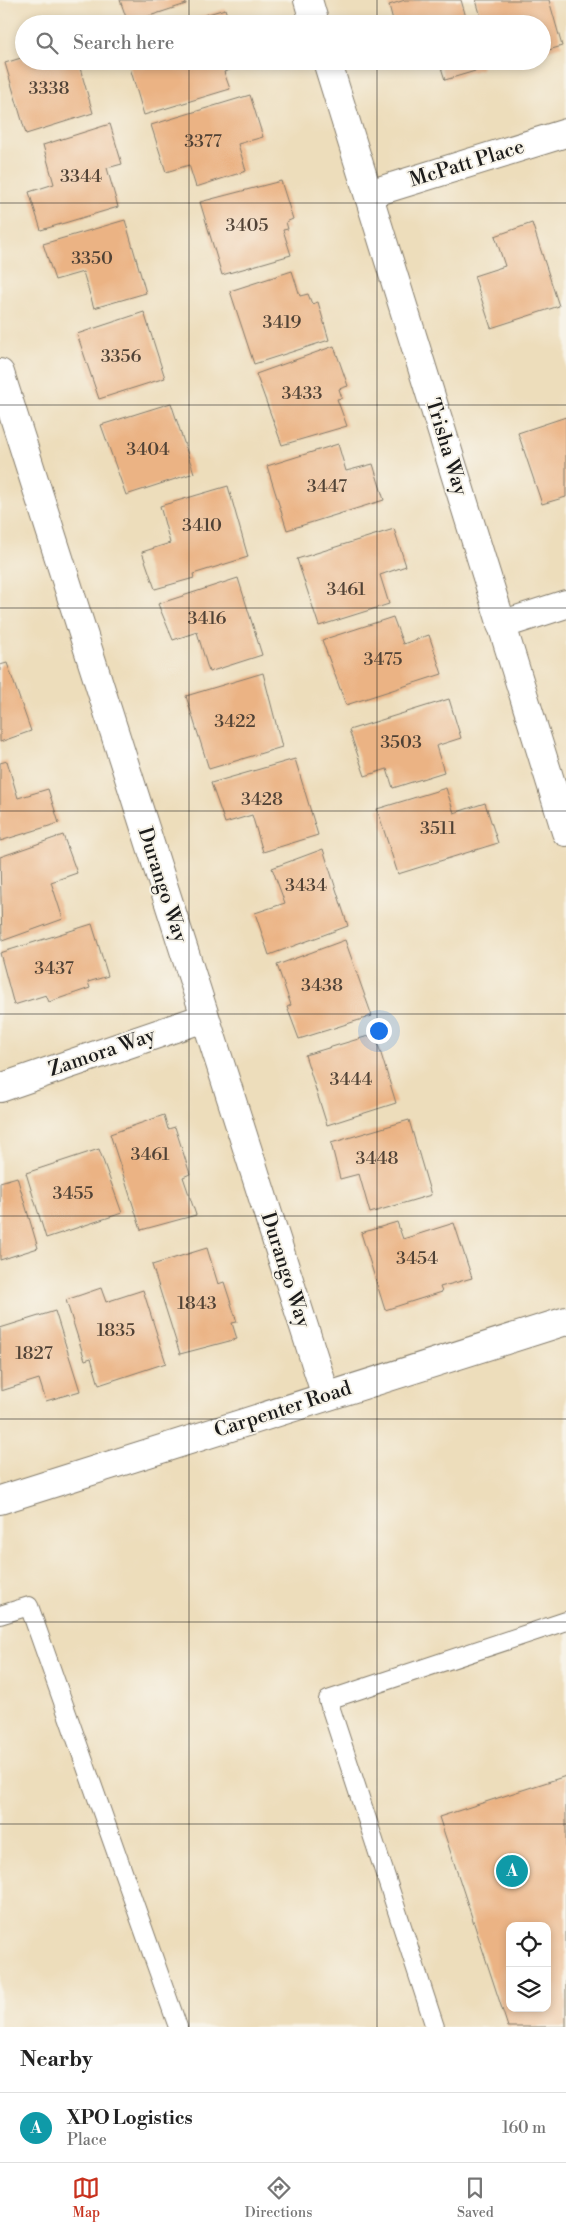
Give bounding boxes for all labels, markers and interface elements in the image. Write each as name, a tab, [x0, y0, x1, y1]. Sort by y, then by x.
search box	[15, 15, 551, 70]
icon: search	[33, 29, 61, 57]
text: Search here	[73, 31, 174, 55]
house number: 3338	[29, 77, 69, 100]
house number: 3377	[184, 130, 222, 153]
street label: McPatt Place	[407, 135, 527, 193]
house number: 3344	[60, 165, 102, 188]
house number: 3405	[226, 214, 268, 237]
house number: 3350	[71, 247, 113, 270]
house number: 3419	[263, 311, 302, 334]
house number: 3356	[101, 345, 141, 368]
house number: 3433	[282, 382, 322, 405]
street label: Trisha Way	[419, 395, 473, 499]
house number: 3404	[126, 438, 170, 461]
house number: 3447	[307, 475, 347, 498]
house number: 3410	[182, 514, 222, 537]
house number: 3461	[326, 578, 366, 601]
house number: 3416	[188, 607, 227, 630]
house number: 3475	[364, 648, 403, 671]
house number: 3422	[214, 710, 256, 733]
house number: 3503	[380, 731, 422, 754]
house number: 3428	[241, 788, 283, 811]
house number: 3511	[420, 817, 456, 840]
street label: Durango Way	[132, 824, 192, 946]
house number: 3434	[285, 874, 327, 897]
house number: 3437	[34, 957, 74, 980]
house number: 3438	[301, 974, 343, 997]
your location	[366, 1018, 392, 1044]
street label: Zamora Way	[45, 1023, 159, 1083]
house number: 3444	[329, 1068, 373, 1091]
house number: 3461	[130, 1143, 170, 1166]
house number: 3448	[355, 1147, 399, 1170]
house number: 3455	[53, 1182, 93, 1205]
street label: Durango Way	[255, 1209, 315, 1331]
house number: 3454	[396, 1247, 438, 1270]
house number: 1843	[177, 1292, 217, 1315]
house number: 1835	[97, 1319, 135, 1342]
house number: 1827	[15, 1342, 53, 1365]
street label: Carpenter Road	[211, 1376, 355, 1444]
pin: A	[496, 1852, 528, 1890]
map controls	[506, 1922, 551, 2012]
button: locate	[506, 1922, 551, 1967]
button: layers	[506, 1967, 551, 2012]
text: Nearby	[20, 2047, 93, 2073]
text: XPO Logistics	[67, 2106, 193, 2130]
text: A	[30, 2118, 42, 2138]
text: 160 m	[502, 2118, 546, 2138]
text: Place	[67, 2130, 107, 2150]
tab: Map	[72, 2174, 100, 2222]
tab: Directions	[245, 2174, 312, 2222]
tab: Saved	[457, 2174, 494, 2222]

